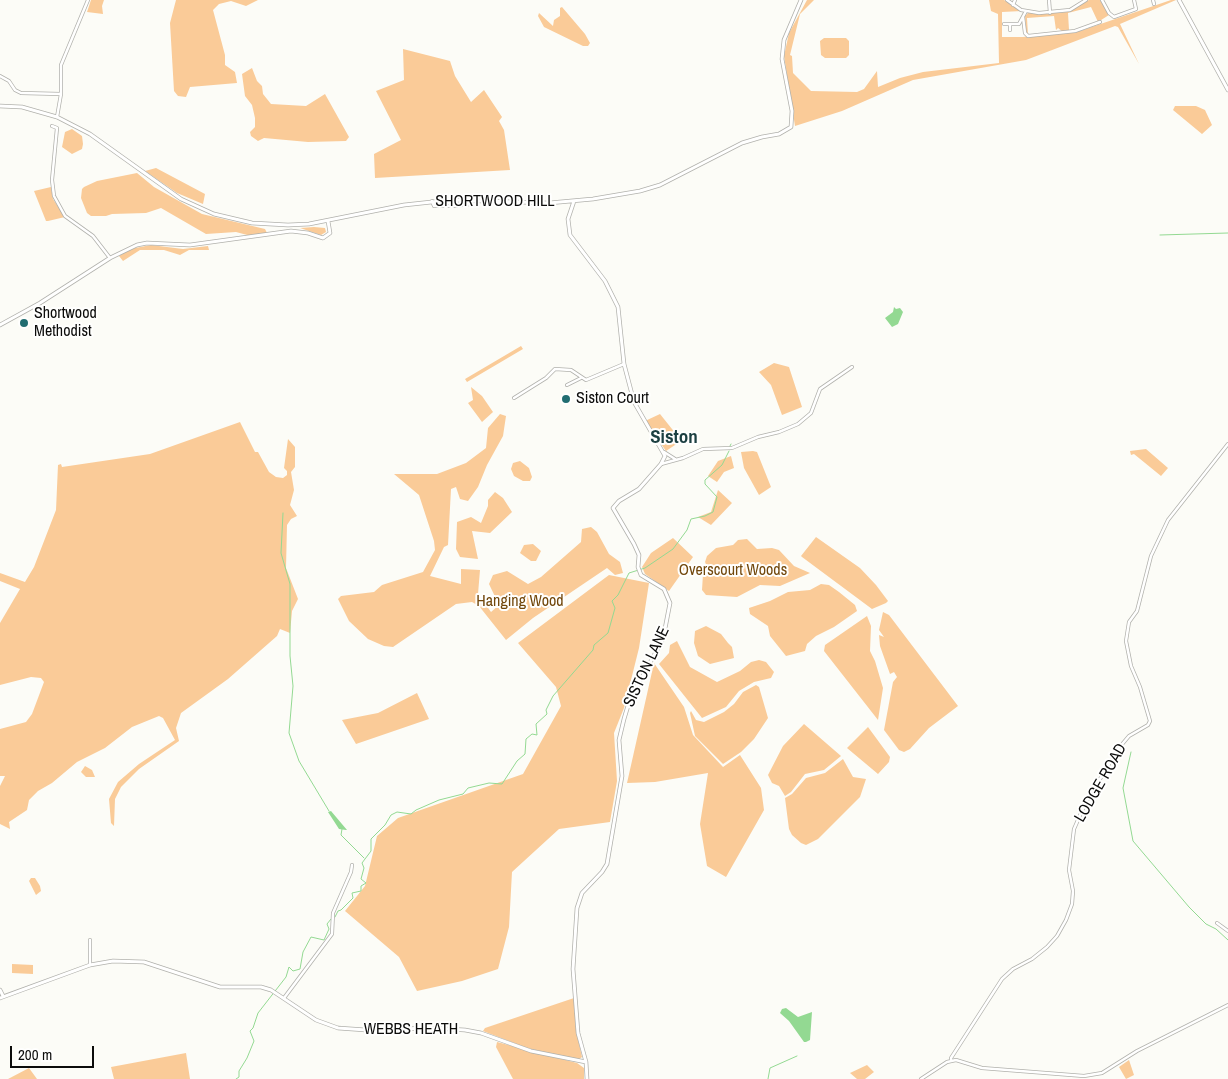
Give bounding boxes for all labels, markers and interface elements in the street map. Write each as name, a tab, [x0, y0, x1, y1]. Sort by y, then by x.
street label: SHORTWOOD HILL	[435, 192, 555, 212]
place label: Shortwood Methodist	[34, 304, 97, 342]
marker: Shortwood Methodist	[18, 317, 30, 329]
place label: Siston Court	[576, 389, 649, 409]
marker: Siston Court	[560, 393, 572, 405]
district label: Siston	[650, 427, 698, 449]
park label: Overscourt Woods	[679, 561, 787, 581]
park label: Hanging Wood	[476, 592, 564, 612]
street label: SISTON LANE	[620, 624, 674, 710]
street label: LODGE ROAD	[1071, 740, 1131, 826]
street label: WEBBS HEATH	[364, 1020, 458, 1040]
scale bar	[12, 1036, 96, 1068]
text: 200 m	[18, 1044, 52, 1065]

